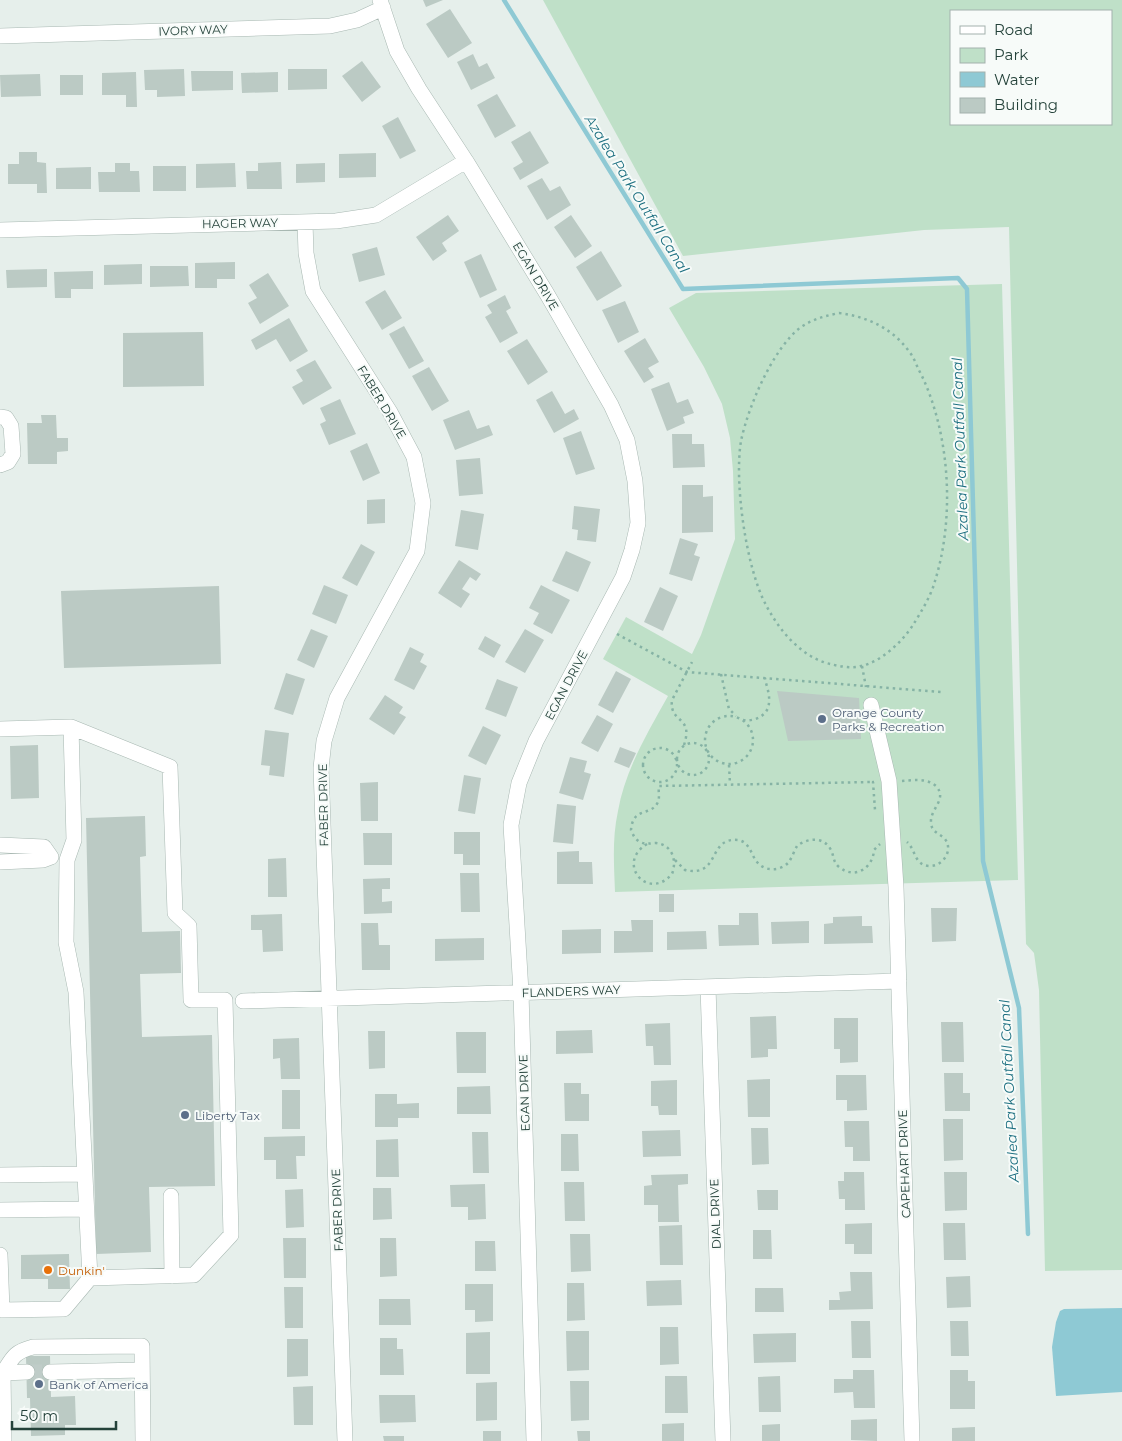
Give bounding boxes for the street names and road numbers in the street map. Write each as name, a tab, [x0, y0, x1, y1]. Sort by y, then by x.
street label: IVORY WAY	[158, 21, 228, 39]
street label: HAGER WAY	[202, 215, 278, 231]
street label: EGAN DRIVE	[510, 239, 562, 313]
street label: FABER DRIVE	[354, 363, 410, 441]
street label: EGAN DRIVE	[541, 647, 591, 723]
street label: FABER DRIVE	[315, 763, 331, 847]
street label: FLANDERS WAY	[521, 982, 621, 1000]
street label: EGAN DRIVE	[515, 1054, 533, 1132]
street label: CAPEHART DRIVE	[895, 1109, 913, 1219]
street label: FABER DRIVE	[328, 1168, 346, 1252]
street label: DIAL DRIVE	[706, 1178, 724, 1250]

